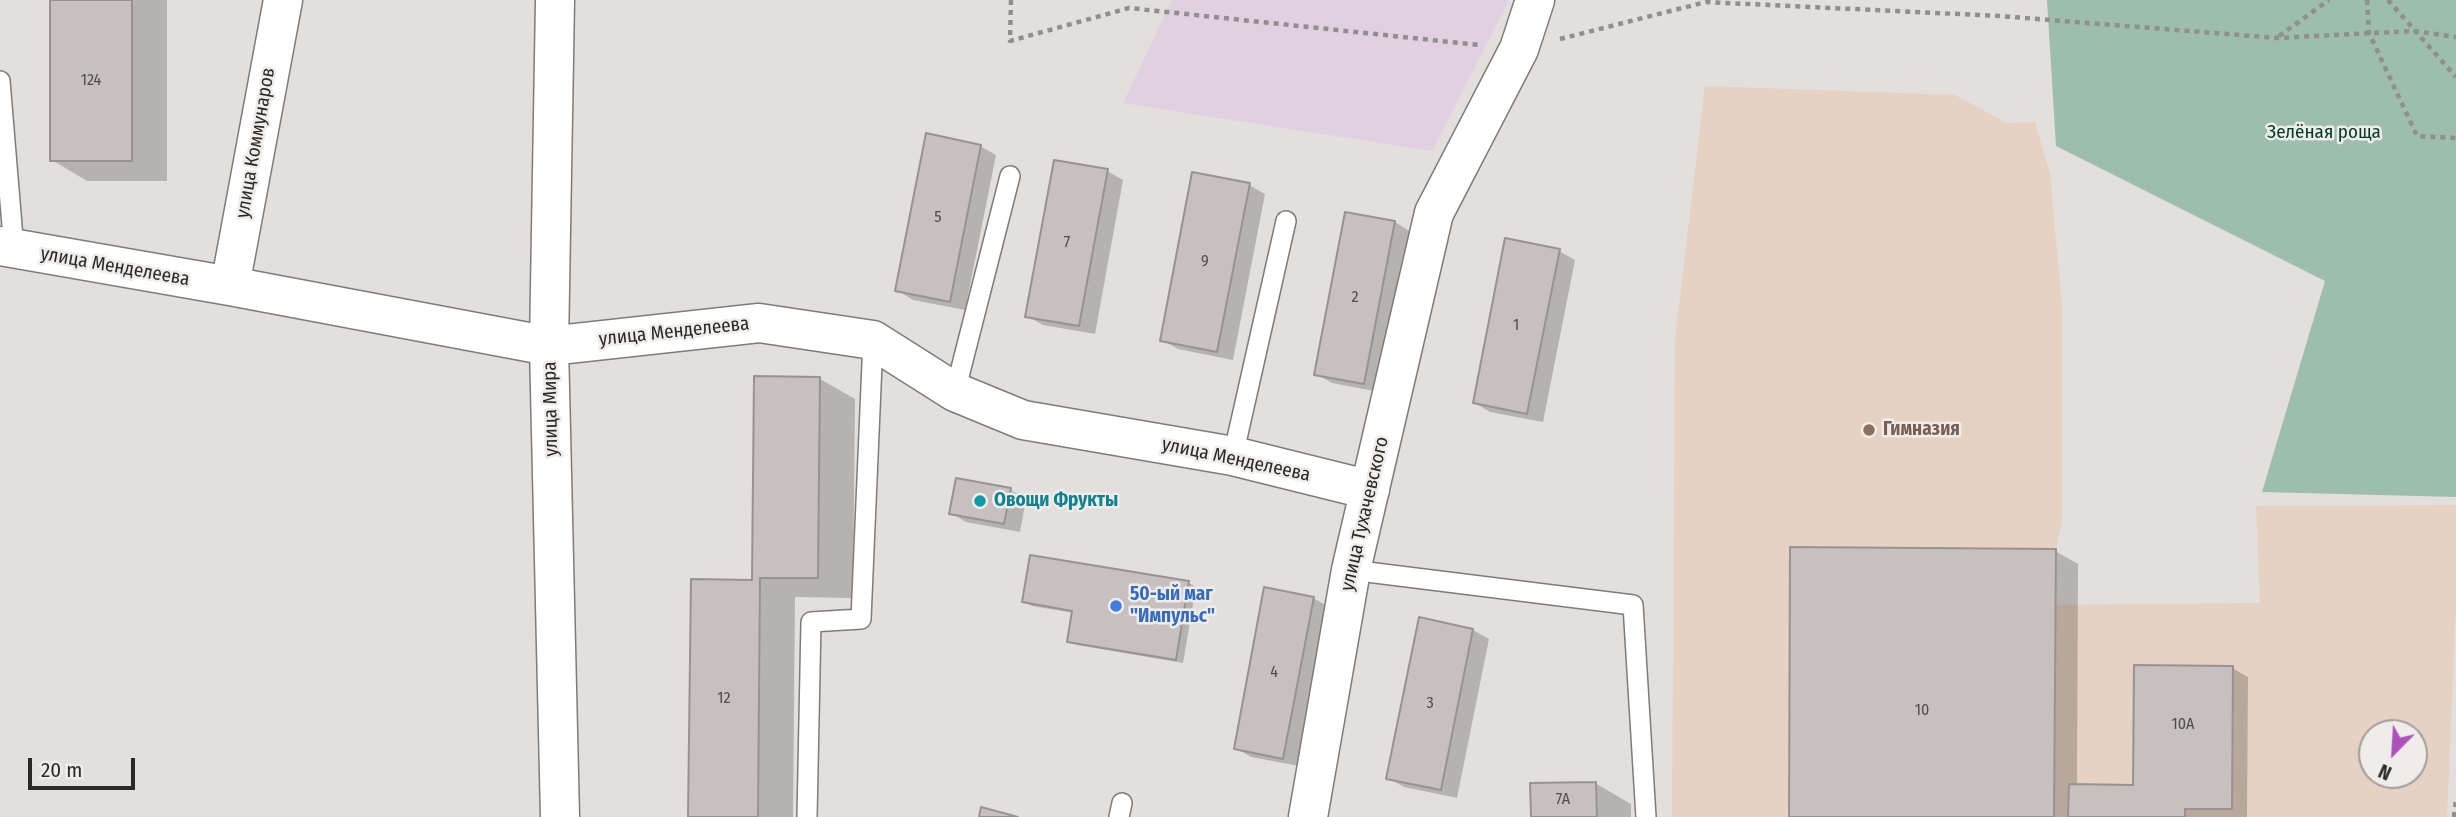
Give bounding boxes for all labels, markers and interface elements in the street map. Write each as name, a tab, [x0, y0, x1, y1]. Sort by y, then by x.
street label: улица Коммунаров	[232, 66, 280, 220]
house number: 124	[81, 71, 101, 91]
park label: Зелёная роща	[2267, 122, 2381, 144]
house number: 5	[934, 208, 942, 228]
house number: 7	[1064, 233, 1070, 253]
street label: улица Менделеева	[39, 243, 191, 291]
house number: 9	[1201, 252, 1209, 272]
house number: 2	[1351, 288, 1359, 308]
street label: улица Менделеева	[598, 313, 750, 351]
house number: 1	[1513, 316, 1519, 336]
street label: улица Мира	[539, 361, 563, 457]
place label: Гимназия	[1883, 419, 1960, 441]
marker: Гимназия	[1861, 422, 1877, 438]
street label: улица Менделеева	[1160, 433, 1312, 487]
street label: улица Тухачевского	[1336, 435, 1394, 593]
place label: Овощи Фрукты	[994, 490, 1118, 512]
marker: Овощи Фрукты	[972, 493, 988, 509]
place label: 50-ый маг "Импульс"	[1130, 584, 1215, 628]
marker: 50-ый маг "Импульс"	[1108, 598, 1124, 614]
house number: 4	[1270, 663, 1278, 683]
house number: 12	[717, 689, 731, 709]
house number: 3	[1426, 694, 1434, 714]
house number: 10	[1915, 701, 1929, 721]
house number: 10А	[2172, 715, 2194, 735]
north arrow	[2358, 719, 2428, 789]
scale bar	[32, 744, 138, 788]
text: 20 m	[41, 757, 82, 783]
text: N	[2375, 759, 2395, 785]
house number: 7А	[1556, 790, 1570, 810]

